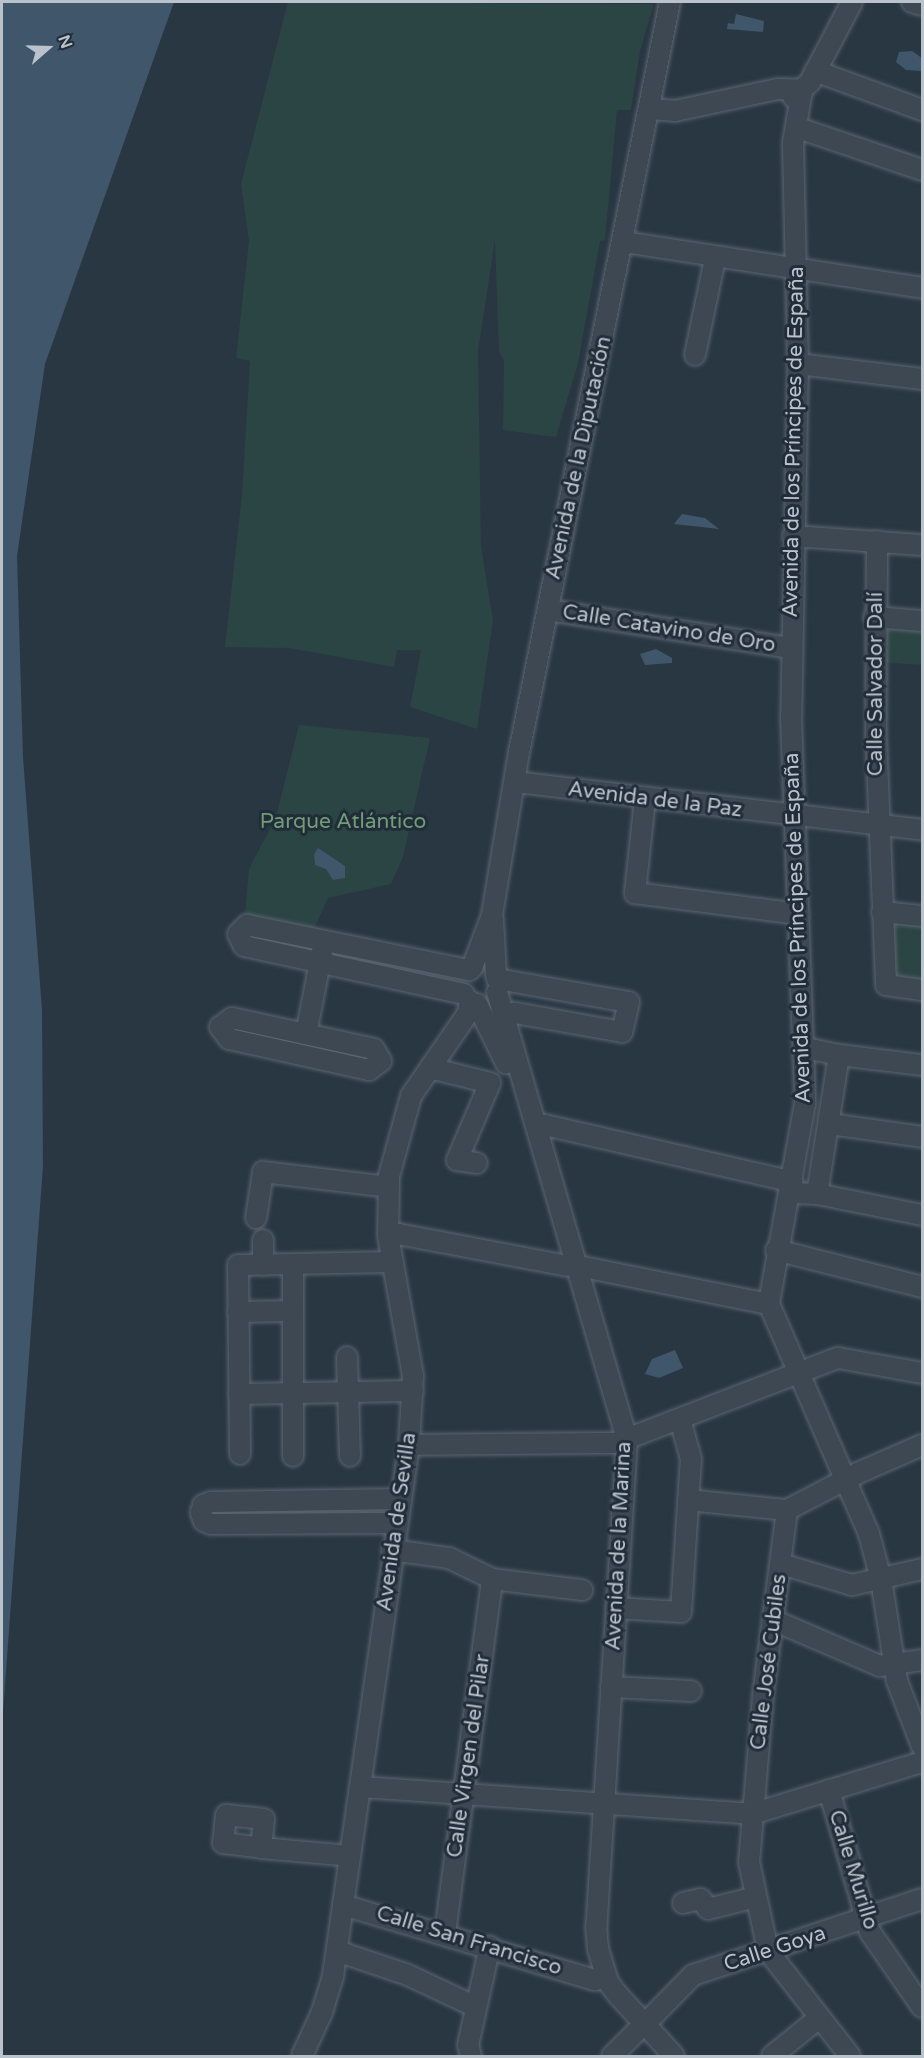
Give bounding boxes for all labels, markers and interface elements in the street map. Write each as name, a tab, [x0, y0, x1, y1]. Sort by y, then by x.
north arrow	[18, 18, 78, 78]
text: N	[53, 32, 77, 51]
street label: Avenida de los Príncipes de España	[778, 266, 810, 618]
street label: Avenida de la Diputación	[541, 334, 617, 582]
street label: Calle Salvador Dalí	[863, 592, 889, 776]
street label: Calle Catavino de Oro	[561, 600, 777, 658]
street label: Avenida de los Príncipes de España	[779, 752, 817, 1104]
street label: Avenida de la Paz	[567, 777, 743, 823]
park label: Parque Atlántico	[260, 809, 426, 835]
street label: Avenida de Sevilla	[372, 1431, 422, 1613]
street label: Avenida de la Marina	[601, 1441, 637, 1651]
street label: Calle José Cubiles	[746, 1573, 792, 1751]
street label: Calle Virgen del Pilar	[442, 1653, 496, 1859]
street label: Calle Murillo	[823, 1807, 883, 1933]
street label: Calle San Francisco	[373, 1901, 565, 1981]
street label: Calle Goya	[721, 1921, 829, 1977]

